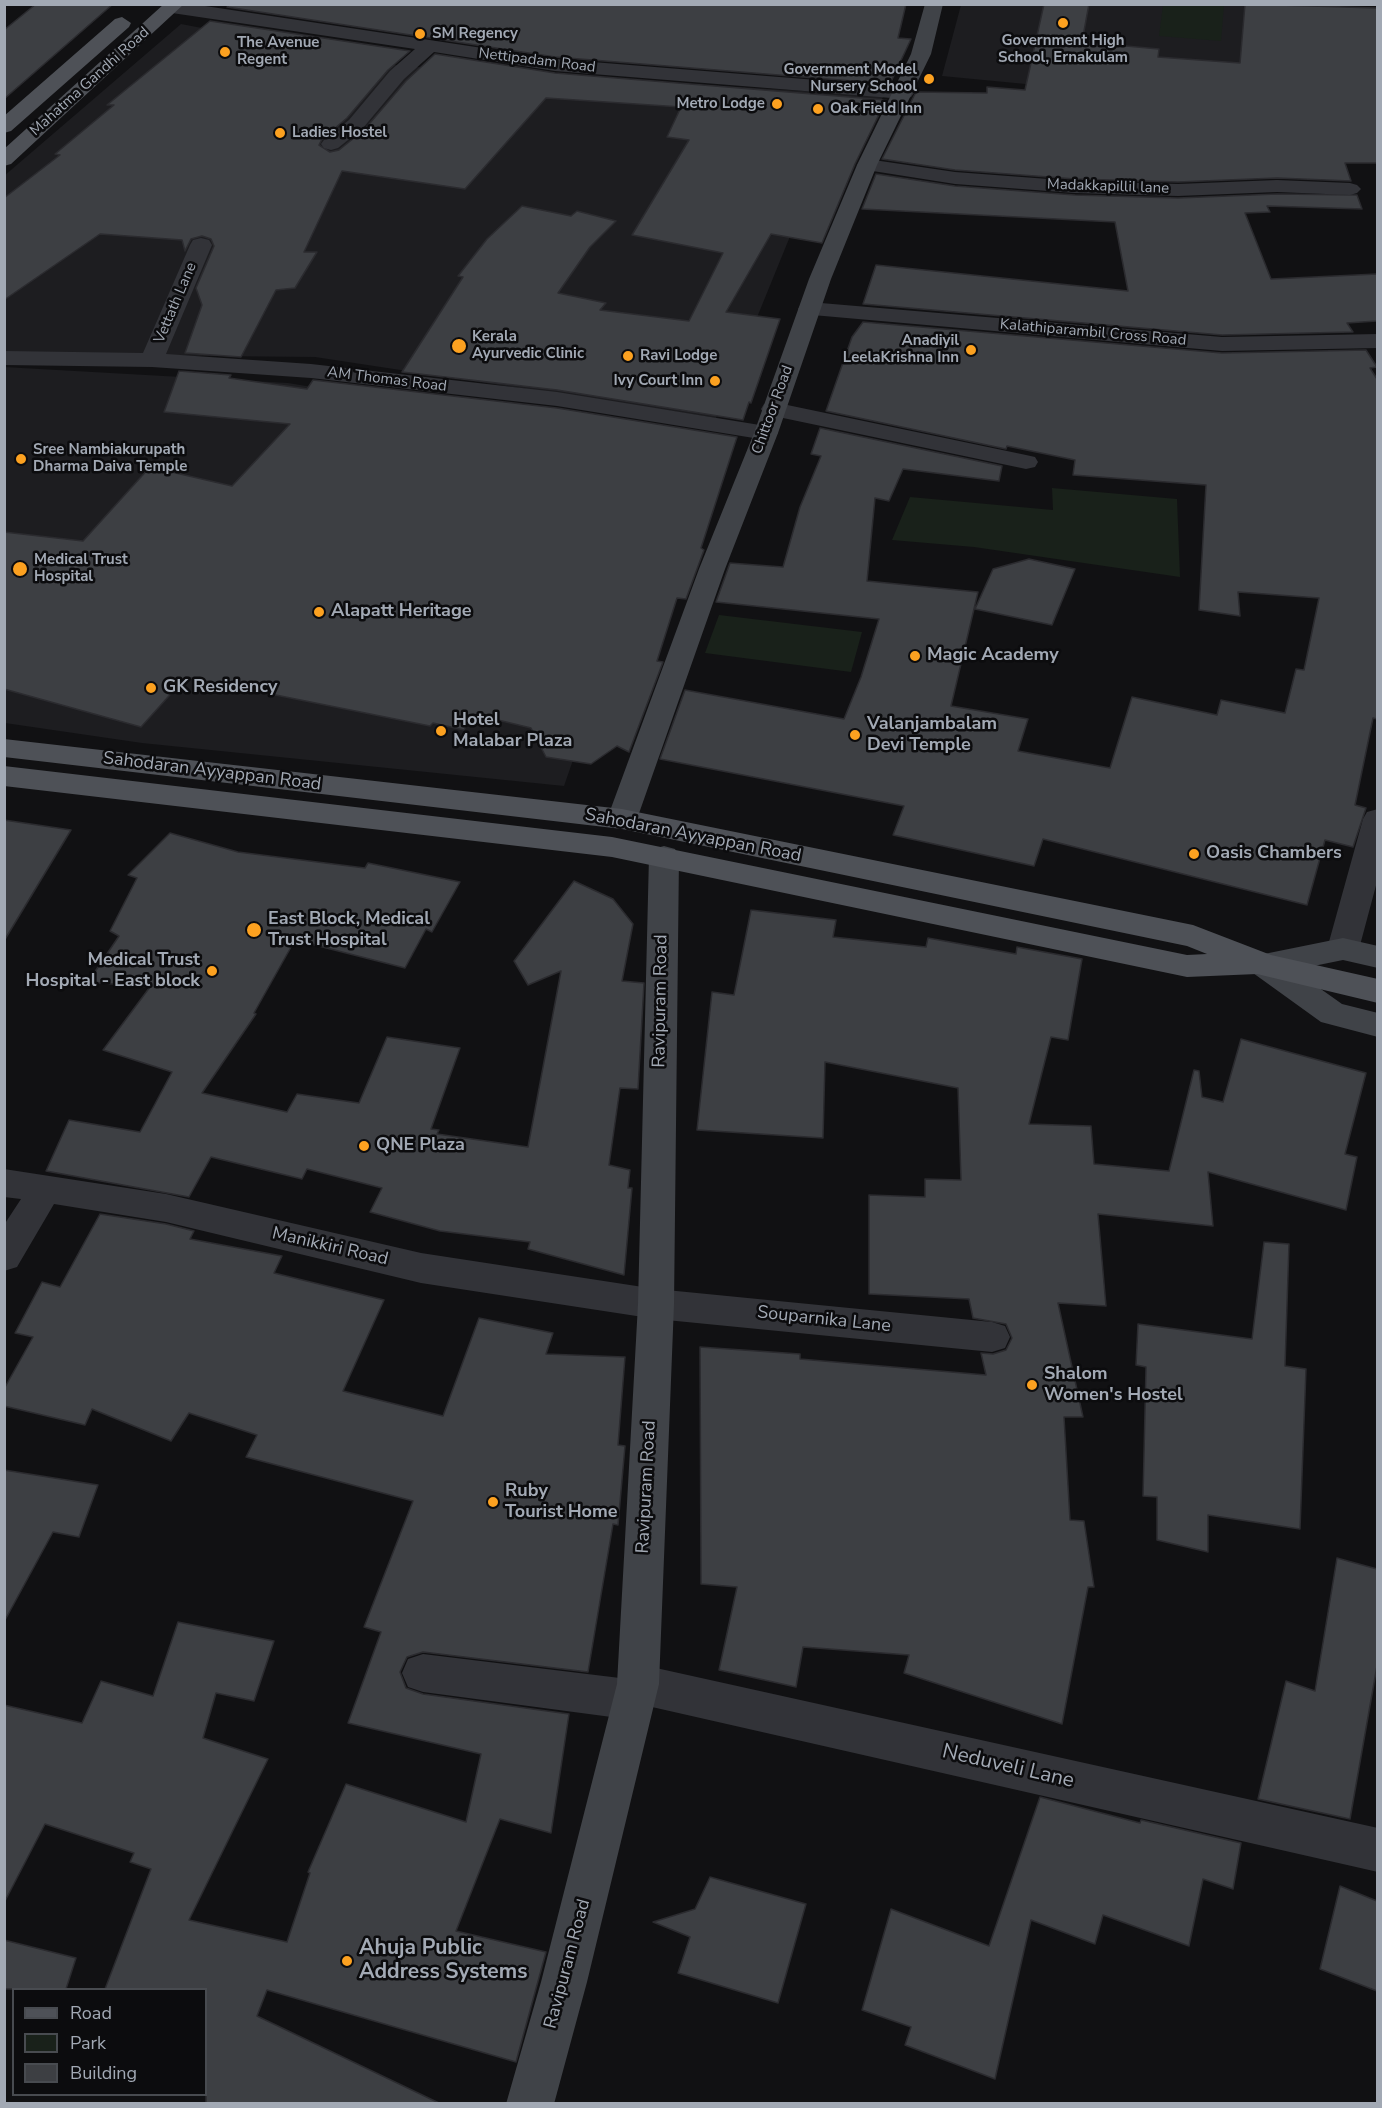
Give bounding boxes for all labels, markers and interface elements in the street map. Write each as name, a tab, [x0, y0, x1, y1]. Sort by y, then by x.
marker: Government High School, Ernakulam	[1056, 16, 1070, 30]
street label: Mahatma Gandhi Road	[27, 24, 153, 140]
place label: SM Regency	[432, 25, 518, 43]
marker: SM Regency	[413, 27, 427, 41]
place label: Government High School, Ernakulam	[998, 32, 1128, 67]
place label: The Avenue Regent	[237, 34, 319, 69]
marker: The Avenue Regent	[218, 45, 232, 59]
street label: Nettipadam Road	[477, 45, 597, 77]
place label: Government Model Nursery School	[783, 61, 917, 96]
marker: Government Model Nursery School	[922, 72, 936, 86]
place label: Metro Lodge	[676, 95, 765, 113]
marker: Metro Lodge	[770, 97, 784, 111]
place label: Oak Field Inn	[830, 100, 922, 118]
marker: Oak Field Inn	[811, 102, 825, 116]
place label: Ladies Hostel	[292, 124, 387, 142]
marker: Ladies Hostel	[273, 126, 287, 140]
street label: Madakkapillil lane	[1047, 176, 1169, 198]
street label: Vettath Lane	[151, 260, 201, 346]
street label: Kalathiparambil Cross Road	[999, 316, 1187, 350]
place label: Kerala Ayurvedic Clinic	[472, 328, 584, 363]
place label: Anadiyil LeelaKrishna Inn	[843, 332, 959, 367]
marker: Kerala Ayurvedic Clinic	[450, 337, 468, 355]
marker: Anadiyil LeelaKrishna Inn	[964, 343, 978, 357]
place label: Ravi Lodge	[640, 347, 717, 365]
marker: Ravi Lodge	[621, 349, 635, 363]
street label: Chittoor Road	[749, 363, 797, 457]
street label: AM Thomas Road	[326, 364, 448, 396]
place label: Ivy Court Inn	[613, 372, 703, 390]
marker: Ivy Court Inn	[708, 374, 722, 388]
place label: Sree Nambiakurupath Dharma Daiva Temple	[33, 441, 187, 476]
marker: Sree Nambiakurupath Dharma Daiva Temple	[14, 452, 28, 466]
place label: Medical Trust Hospital	[34, 551, 128, 586]
marker: Medical Trust Hospital	[11, 560, 29, 578]
place label: Alapatt Heritage	[331, 601, 472, 623]
marker: Alapatt Heritage	[312, 605, 326, 619]
place label: Magic Academy	[927, 645, 1059, 667]
marker: Magic Academy	[908, 649, 922, 663]
place label: GK Residency	[163, 677, 277, 699]
marker: GK Residency	[144, 681, 158, 695]
place label: Hotel Malabar Plaza	[453, 710, 572, 752]
place label: Valanjambalam Devi Temple	[867, 714, 997, 756]
marker: Hotel Malabar Plaza	[434, 724, 448, 738]
marker: Valanjambalam Devi Temple	[848, 728, 862, 742]
street label: Sahodaran Ayyappan Road	[102, 748, 322, 796]
street label: Sahodaran Ayyappan Road	[583, 804, 803, 868]
place label: Oasis Chambers	[1206, 843, 1342, 865]
marker: Oasis Chambers	[1187, 847, 1201, 861]
place label: East Block, Medical Trust Hospital	[268, 909, 430, 952]
marker: East Block, Medical Trust Hospital	[245, 921, 263, 939]
street label: Ravipuram Road	[649, 934, 673, 1068]
place label: Medical Trust Hospital - East block	[26, 950, 200, 992]
marker: Medical Trust Hospital - East block	[205, 964, 219, 978]
place label: QNE Plaza	[376, 1135, 465, 1157]
marker: QNE Plaza	[357, 1139, 371, 1153]
street label: Manikkiri Road	[270, 1223, 390, 1271]
street label: Souparnika Lane	[756, 1302, 892, 1338]
place label: Shalom Women's Hostel	[1044, 1364, 1183, 1406]
marker: Shalom Women's Hostel	[1025, 1378, 1039, 1392]
street label: Ravipuram Road	[633, 1420, 661, 1554]
place label: Ruby Tourist Home	[505, 1481, 617, 1524]
marker: Ruby Tourist Home	[486, 1495, 500, 1509]
street label: Neduveli Lane	[940, 1740, 1076, 1794]
street label: Ravipuram Road	[540, 1897, 596, 2031]
place label: Ahuja Public Address Systems	[359, 1936, 527, 1986]
marker: Ahuja Public Address Systems	[340, 1954, 354, 1968]
legend	[12, 1988, 207, 2096]
text: Road	[70, 2001, 112, 2025]
text: Park	[70, 2031, 106, 2055]
text: Building	[70, 2061, 137, 2085]

